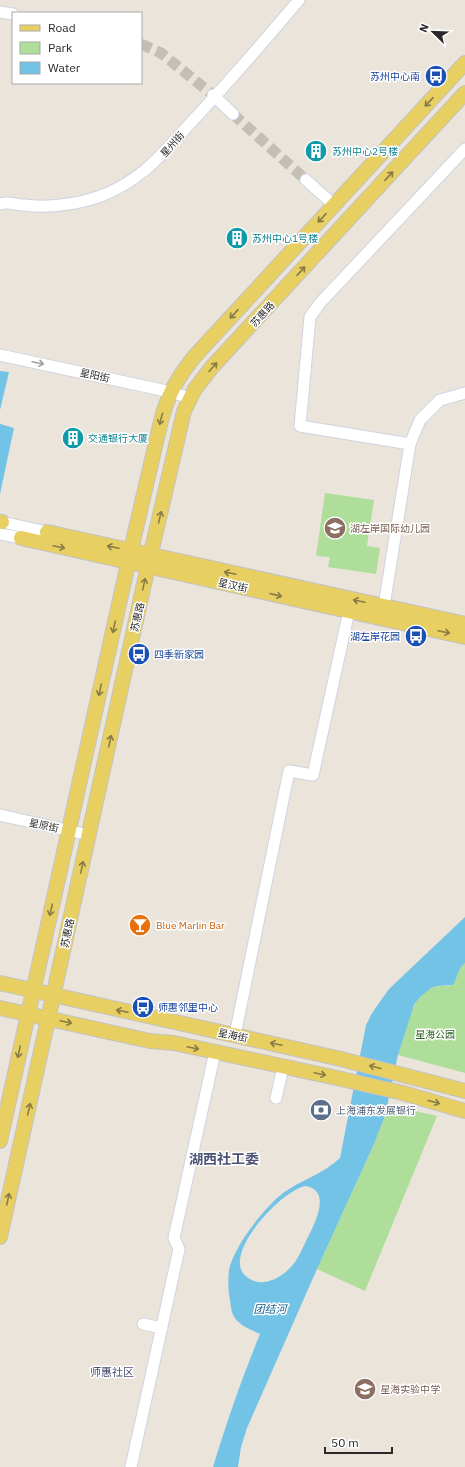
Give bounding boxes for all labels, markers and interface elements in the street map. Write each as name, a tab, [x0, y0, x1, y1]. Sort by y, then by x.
legend	[12, 12, 142, 84]
north arrow	[413, 12, 453, 52]
text: Road	[48, 20, 76, 35]
text: N	[416, 22, 432, 34]
text: Park	[48, 40, 73, 55]
text: Water	[48, 60, 81, 75]
bus stop icon: 苏州中心南	[423, 63, 449, 89]
place label: 苏州中心南	[370, 70, 420, 83]
one-way arrow	[424, 97, 434, 107]
street label: 星州街	[158, 129, 187, 160]
building icon: 苏州中心2号楼	[303, 138, 329, 164]
place label: 苏州中心2号楼	[332, 145, 398, 158]
one-way arrow	[384, 171, 394, 181]
one-way arrow	[317, 213, 327, 223]
building icon: 苏州中心1号楼	[224, 225, 250, 251]
place label: 苏州中心1号楼	[252, 232, 318, 245]
one-way arrow	[296, 267, 305, 277]
street label: 苏惠路	[247, 299, 277, 330]
one-way arrow	[229, 309, 239, 319]
one-way arrow	[31, 359, 44, 367]
one-way arrow	[208, 362, 218, 372]
street label: 星阳街	[79, 366, 111, 385]
one-way arrow	[157, 412, 164, 425]
building icon: 交通银行大厦	[60, 425, 86, 451]
place label: 交通银行大厦	[88, 432, 148, 445]
one-way arrow	[156, 511, 164, 524]
school or university icon: 湖左岸国际幼儿园	[322, 515, 348, 541]
place label: 湖左岸国际幼儿园	[350, 522, 430, 535]
one-way arrow	[107, 542, 120, 550]
one-way arrow	[53, 543, 66, 551]
one-way arrow	[223, 568, 236, 576]
street label: 星汉街	[217, 576, 249, 595]
one-way arrow	[141, 578, 149, 591]
one-way arrow	[269, 591, 282, 599]
one-way arrow	[352, 596, 365, 604]
street label: 苏惠路	[128, 601, 147, 633]
one-way arrow	[109, 620, 117, 633]
bus stop icon: 湖左岸花园	[403, 623, 429, 649]
one-way arrow	[437, 629, 450, 637]
place label: 湖左岸花园	[350, 630, 400, 643]
bus stop icon: 四季新家园	[126, 641, 152, 667]
place label: 四季新家园	[154, 648, 204, 661]
one-way arrow	[95, 683, 103, 696]
one-way arrow	[106, 734, 114, 747]
street label: 星原街	[28, 816, 60, 835]
one-way arrow	[78, 861, 86, 874]
one-way arrow	[47, 903, 55, 916]
bar icon: Blue Marlin Bar	[127, 912, 153, 938]
street label: 苏惠路	[58, 917, 77, 949]
place label: Blue Marlin Bar	[156, 919, 225, 932]
bus stop icon: 师惠邻里中心	[130, 994, 156, 1020]
place label: 师惠邻里中心	[158, 1001, 218, 1014]
one-way arrow	[115, 1006, 128, 1014]
one-way arrow	[59, 1019, 72, 1027]
street label: 星海街	[217, 1026, 249, 1045]
park label: 星海公园	[415, 1028, 455, 1041]
one-way arrow	[270, 1040, 283, 1048]
one-way arrow	[186, 1044, 199, 1052]
one-way arrow	[15, 1045, 23, 1058]
one-way arrow	[369, 1063, 382, 1070]
one-way arrow	[313, 1071, 326, 1079]
bank icon: 上海浦东发展银行	[308, 1097, 334, 1123]
one-way arrow	[427, 1099, 440, 1106]
one-way arrow	[25, 1103, 33, 1116]
place label: 上海浦东发展银行	[336, 1104, 416, 1117]
district label: 湖西社工委	[189, 1150, 259, 1168]
one-way arrow	[5, 1193, 13, 1206]
water label: 团结河	[254, 1302, 288, 1316]
district label: 师惠社区	[90, 1365, 134, 1379]
school or university icon: 星海实验中学	[352, 1376, 378, 1402]
place label: 星海实验中学	[380, 1383, 440, 1396]
scale bar	[325, 1429, 392, 1455]
text: 50 m	[331, 1435, 359, 1450]

